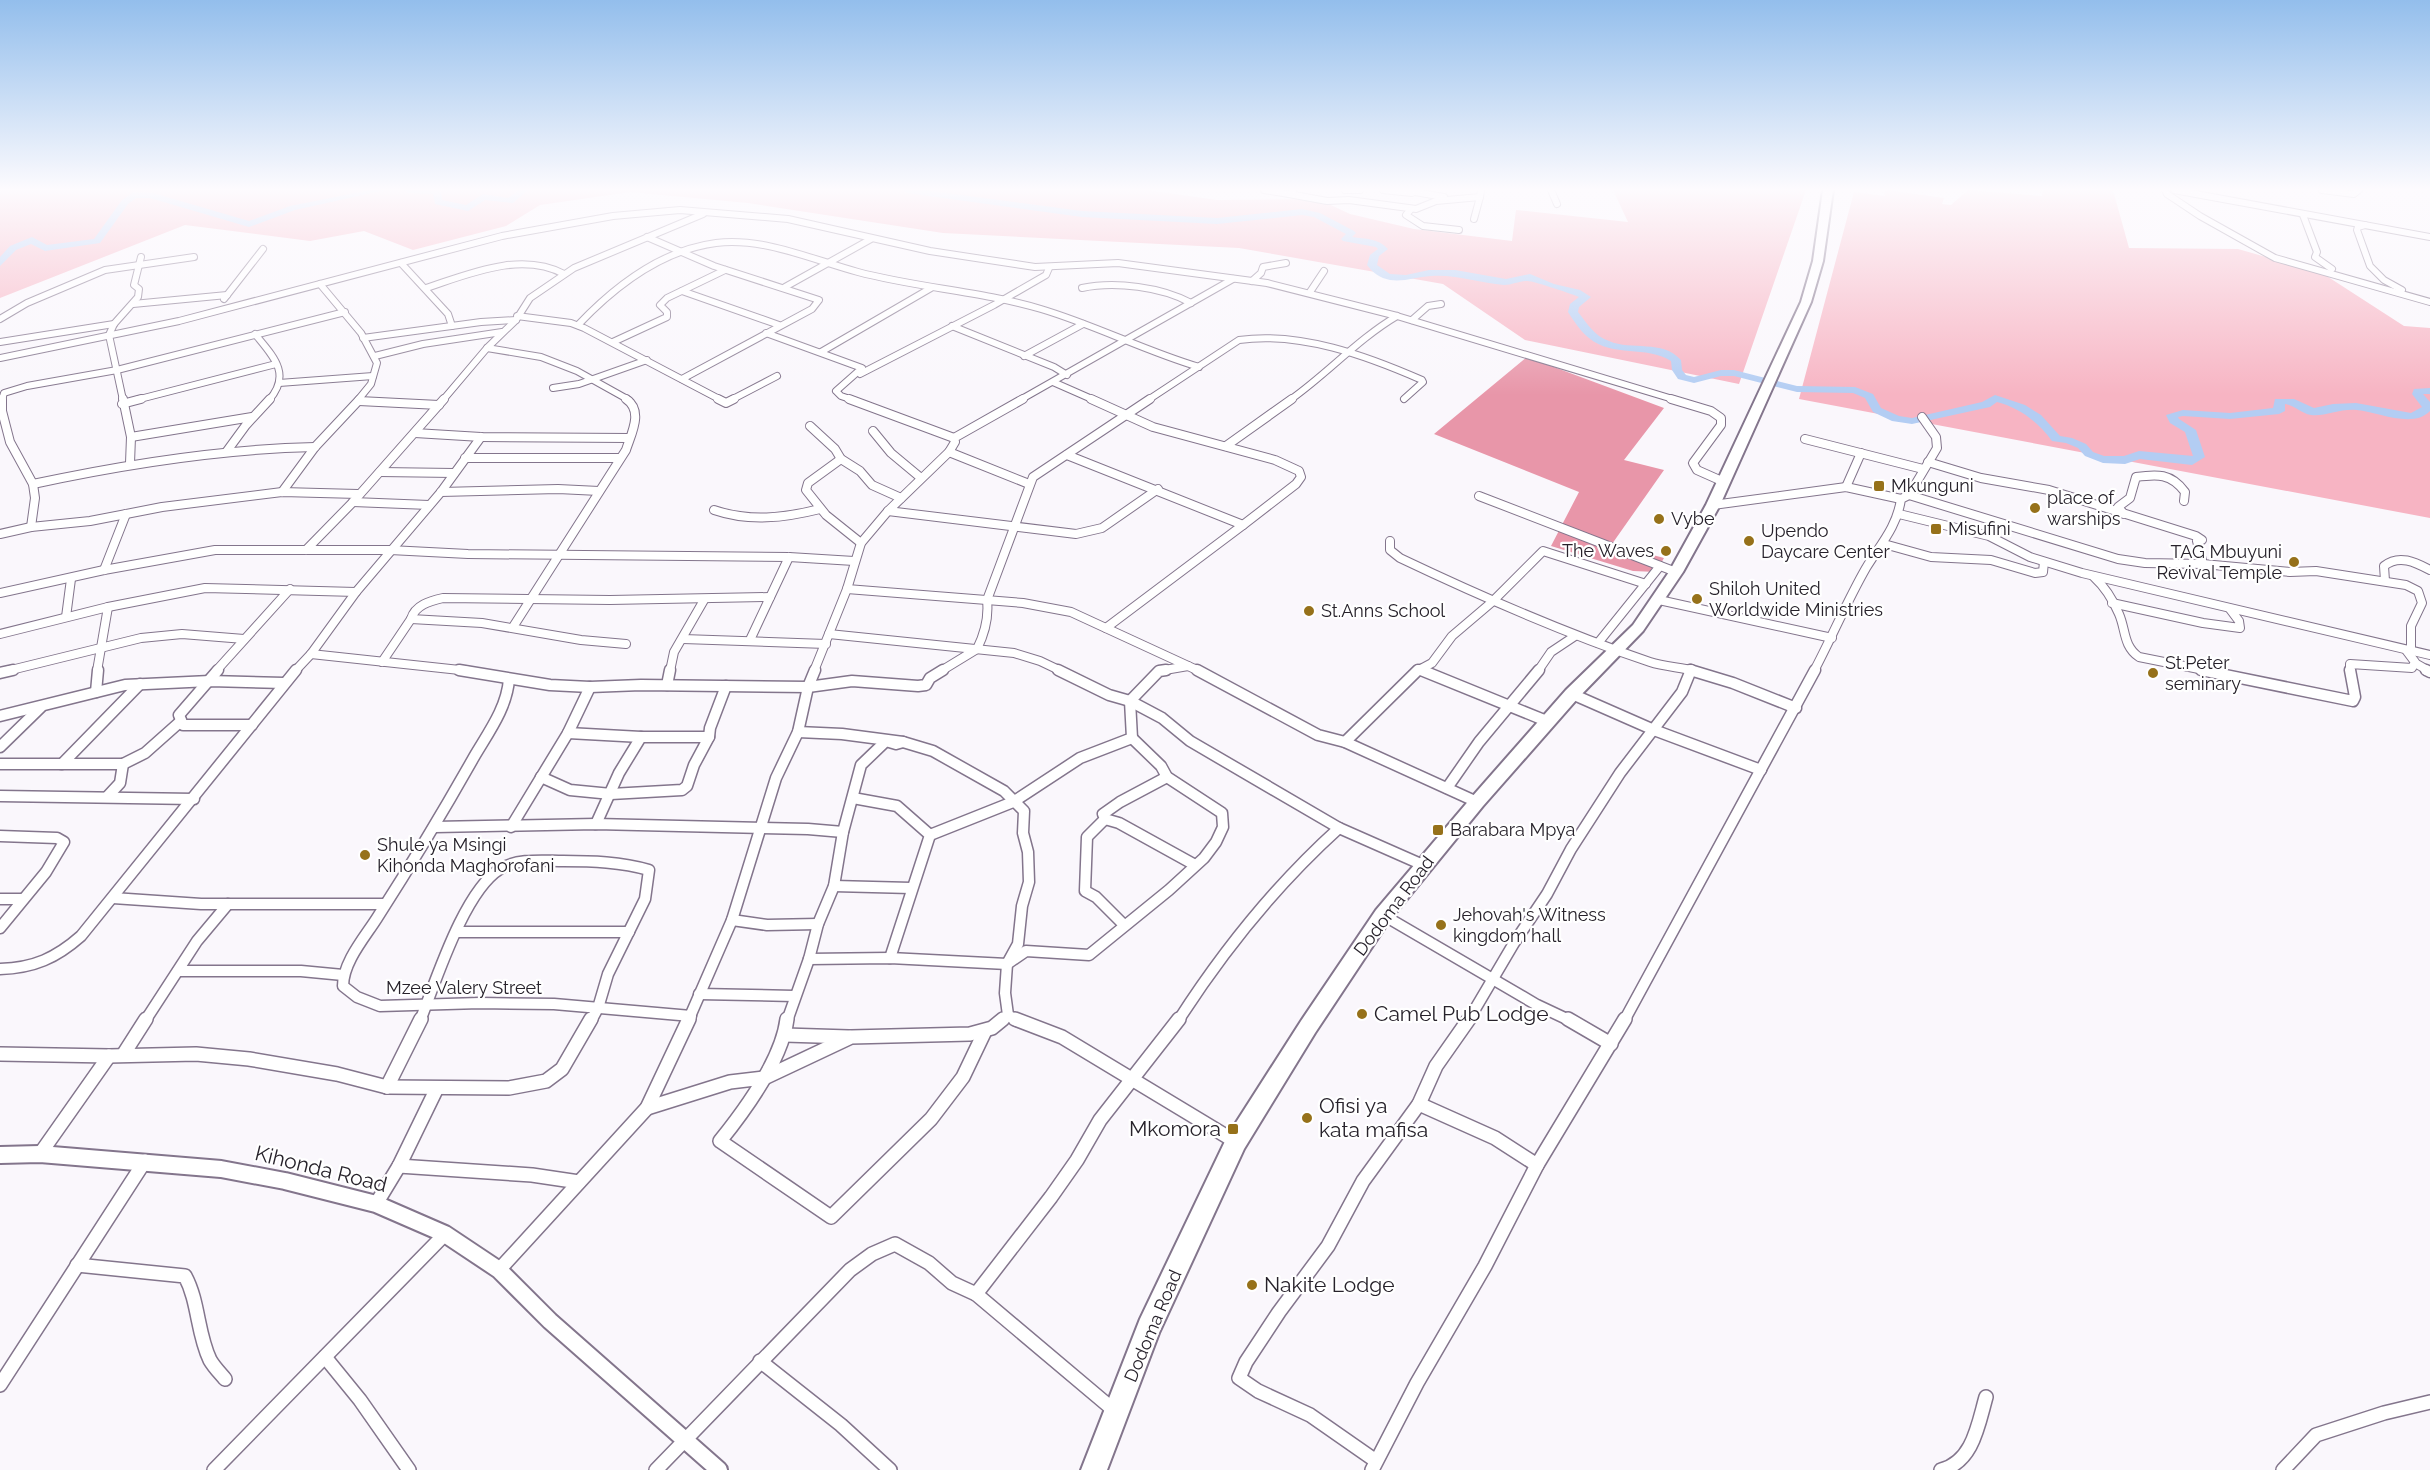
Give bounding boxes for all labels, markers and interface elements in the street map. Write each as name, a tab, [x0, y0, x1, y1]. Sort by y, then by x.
place label: Mkunguni	[1891, 475, 1974, 496]
marker: Mkunguni	[1872, 479, 1886, 493]
place label: place of warships	[2047, 487, 2121, 529]
marker: place of warships	[2028, 501, 2042, 515]
place label: Vybe	[1671, 508, 1715, 529]
marker: Vybe	[1652, 512, 1666, 526]
place label: Misufini	[1948, 518, 2011, 539]
place label: Upendo Daycare Center	[1761, 520, 1890, 562]
marker: Misufini	[1929, 522, 1943, 536]
marker: Upendo Daycare Center	[1742, 534, 1756, 548]
place label: The Waves	[1562, 540, 1654, 561]
place label: TAG Mbuyuni Revival Temple	[2156, 541, 2282, 583]
marker: The Waves	[1659, 544, 1673, 558]
marker: TAG Mbuyuni Revival Temple	[2287, 555, 2301, 569]
place label: Shiloh United Worldwide Ministries	[1709, 578, 1883, 620]
marker: Shiloh United Worldwide Ministries	[1690, 592, 1704, 606]
place label: St.Anns School	[1321, 600, 1445, 621]
marker: St.Anns School	[1302, 604, 1316, 618]
place label: St.Peter seminary	[2165, 652, 2241, 694]
marker: St.Peter seminary	[2146, 666, 2160, 680]
place label: Barabara Mpya	[1450, 819, 1575, 840]
marker: Barabara Mpya	[1431, 823, 1445, 837]
place label: Shule ya Msingi Kihonda Maghorofani	[377, 834, 554, 876]
marker: Shule ya Msingi Kihonda Maghorofani	[358, 848, 372, 862]
street label: Dodoma Road	[1349, 852, 1438, 960]
place label: Jehovah's Witness kingdom hall	[1453, 904, 1606, 946]
marker: Jehovah's Witness kingdom hall	[1434, 918, 1448, 932]
street label: Mzee Valery Street	[386, 977, 542, 998]
place label: Camel Pub Lodge	[1374, 1001, 1549, 1026]
marker: Camel Pub Lodge	[1355, 1007, 1369, 1021]
place label: Ofisi ya kata mafisa	[1319, 1093, 1428, 1142]
marker: Ofisi ya kata mafisa	[1300, 1111, 1314, 1125]
place label: Mkomora	[1129, 1116, 1221, 1141]
marker: Mkomora	[1226, 1122, 1240, 1136]
street label: Kihonda Road	[252, 1140, 390, 1197]
street label: Dodoma Road	[1120, 1267, 1186, 1385]
place label: Nakite Lodge	[1264, 1272, 1395, 1297]
marker: Nakite Lodge	[1245, 1278, 1259, 1292]

